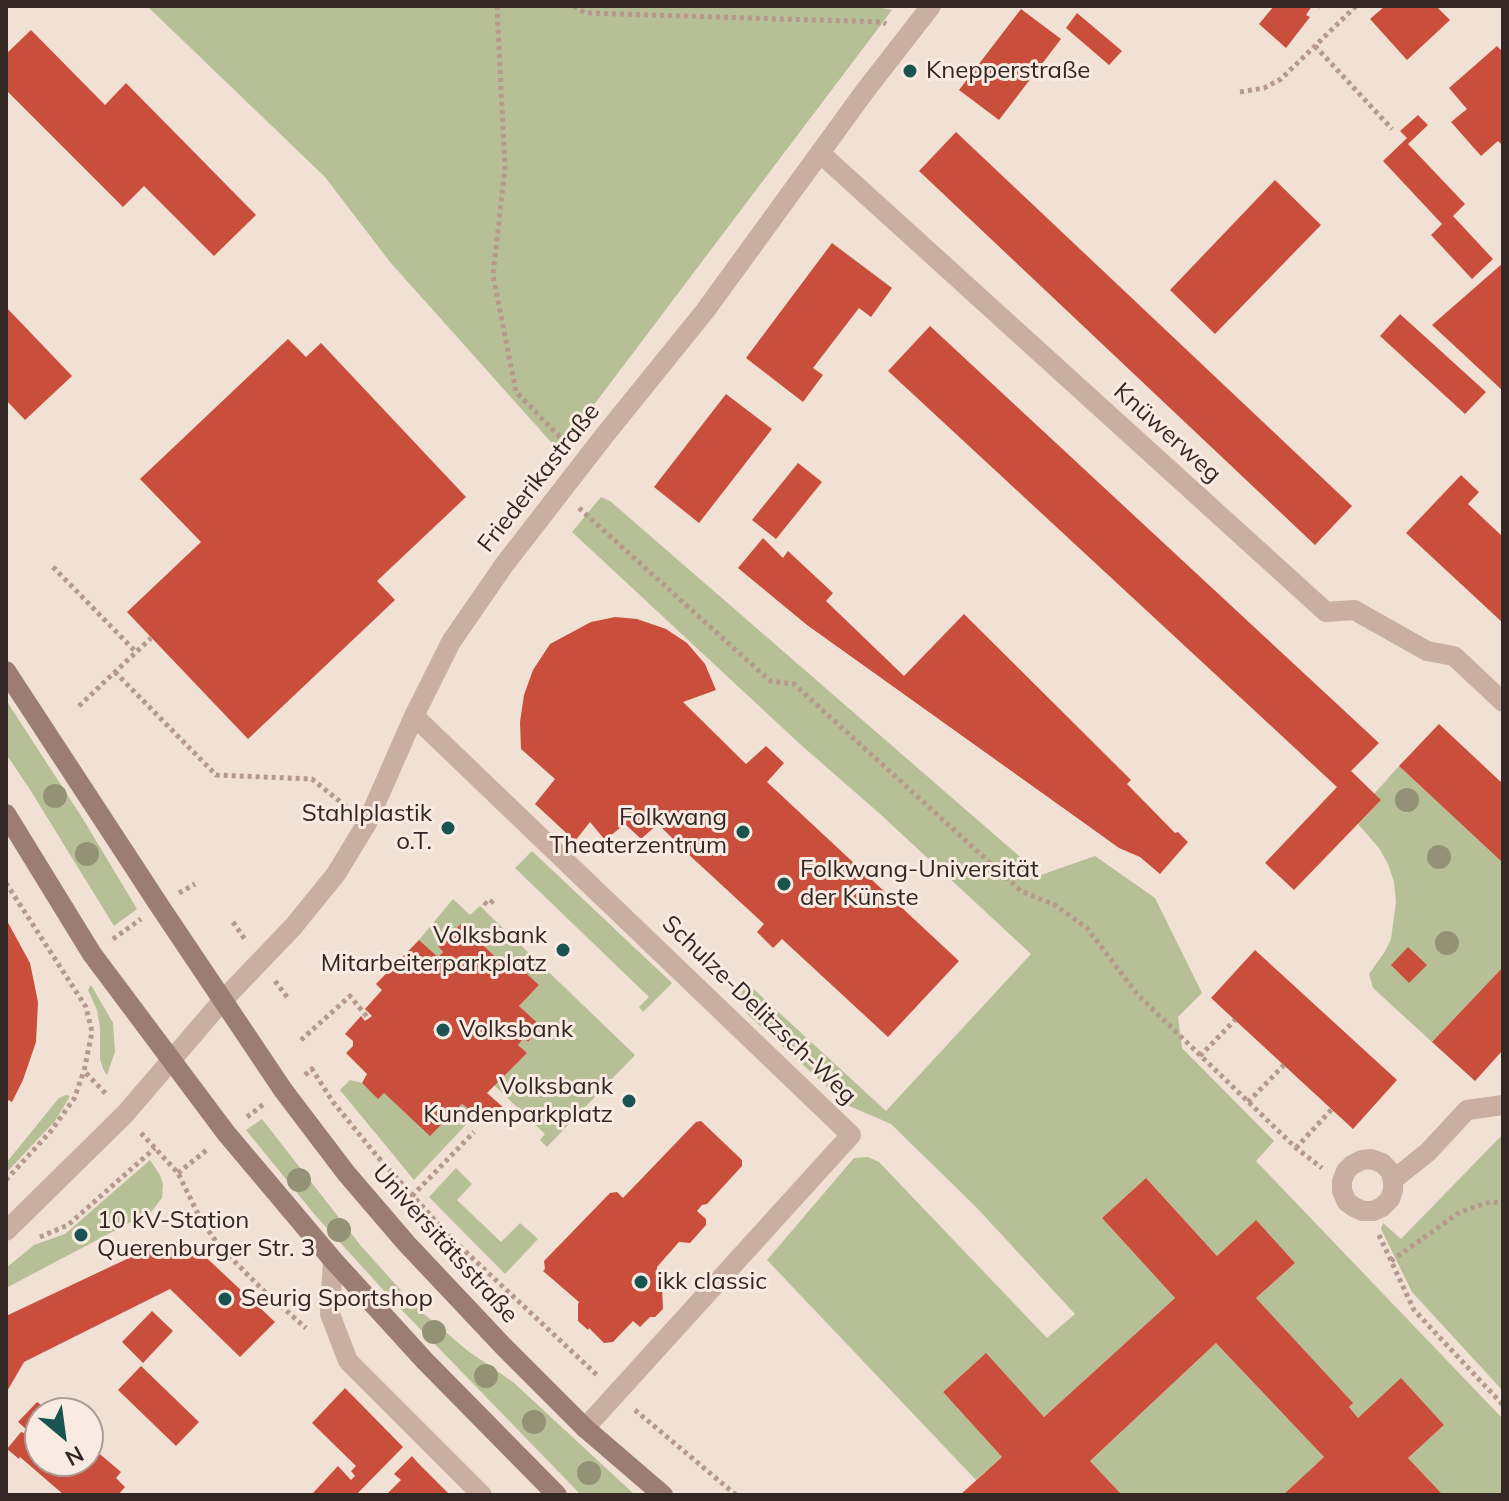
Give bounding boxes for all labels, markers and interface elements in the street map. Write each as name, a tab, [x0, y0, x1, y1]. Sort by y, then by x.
place label: Knepperstraße	[926, 57, 1090, 85]
marker: Knepperstraße	[901, 62, 919, 80]
street label: Knüwerweg	[1107, 377, 1227, 489]
street label: Friederikastraße	[472, 398, 606, 558]
place label: Stahlplastik o.T.	[302, 800, 432, 856]
place label: Folkwang Theaterzentrum	[550, 804, 727, 860]
marker: Stahlplastik o.T.	[439, 819, 457, 837]
marker: Folkwang Theaterzentrum	[734, 823, 752, 841]
place label: Folkwang-Universität der Künste	[800, 856, 1039, 912]
marker: Folkwang-Universität der Künste	[775, 875, 793, 893]
street label: Schulze-Delitzsch-Weg	[656, 910, 862, 1110]
place label: Volksbank Mitarbeiterparkplatz	[321, 922, 547, 978]
marker: Volksbank Mitarbeiterparkplatz	[554, 941, 572, 959]
place label: Volksbank	[459, 1016, 573, 1044]
marker: Volksbank	[434, 1021, 452, 1039]
place label: Volksbank Kundenparkplatz	[423, 1073, 613, 1129]
marker: Volksbank Kundenparkplatz	[620, 1092, 638, 1110]
street label: Universitätsstraße	[366, 1159, 524, 1329]
place label: 10 kV-Station Querenburger Str. 3	[97, 1207, 315, 1263]
marker: 10 kV-Station Querenburger Str. 3	[72, 1226, 90, 1244]
place label: ikk classic	[657, 1268, 767, 1296]
marker: ikk classic	[632, 1273, 650, 1291]
place label: Seurig Sportshop	[241, 1285, 433, 1313]
marker: Seurig Sportshop	[216, 1290, 234, 1308]
north arrow	[24, 1397, 104, 1477]
text: N	[61, 1440, 89, 1473]

